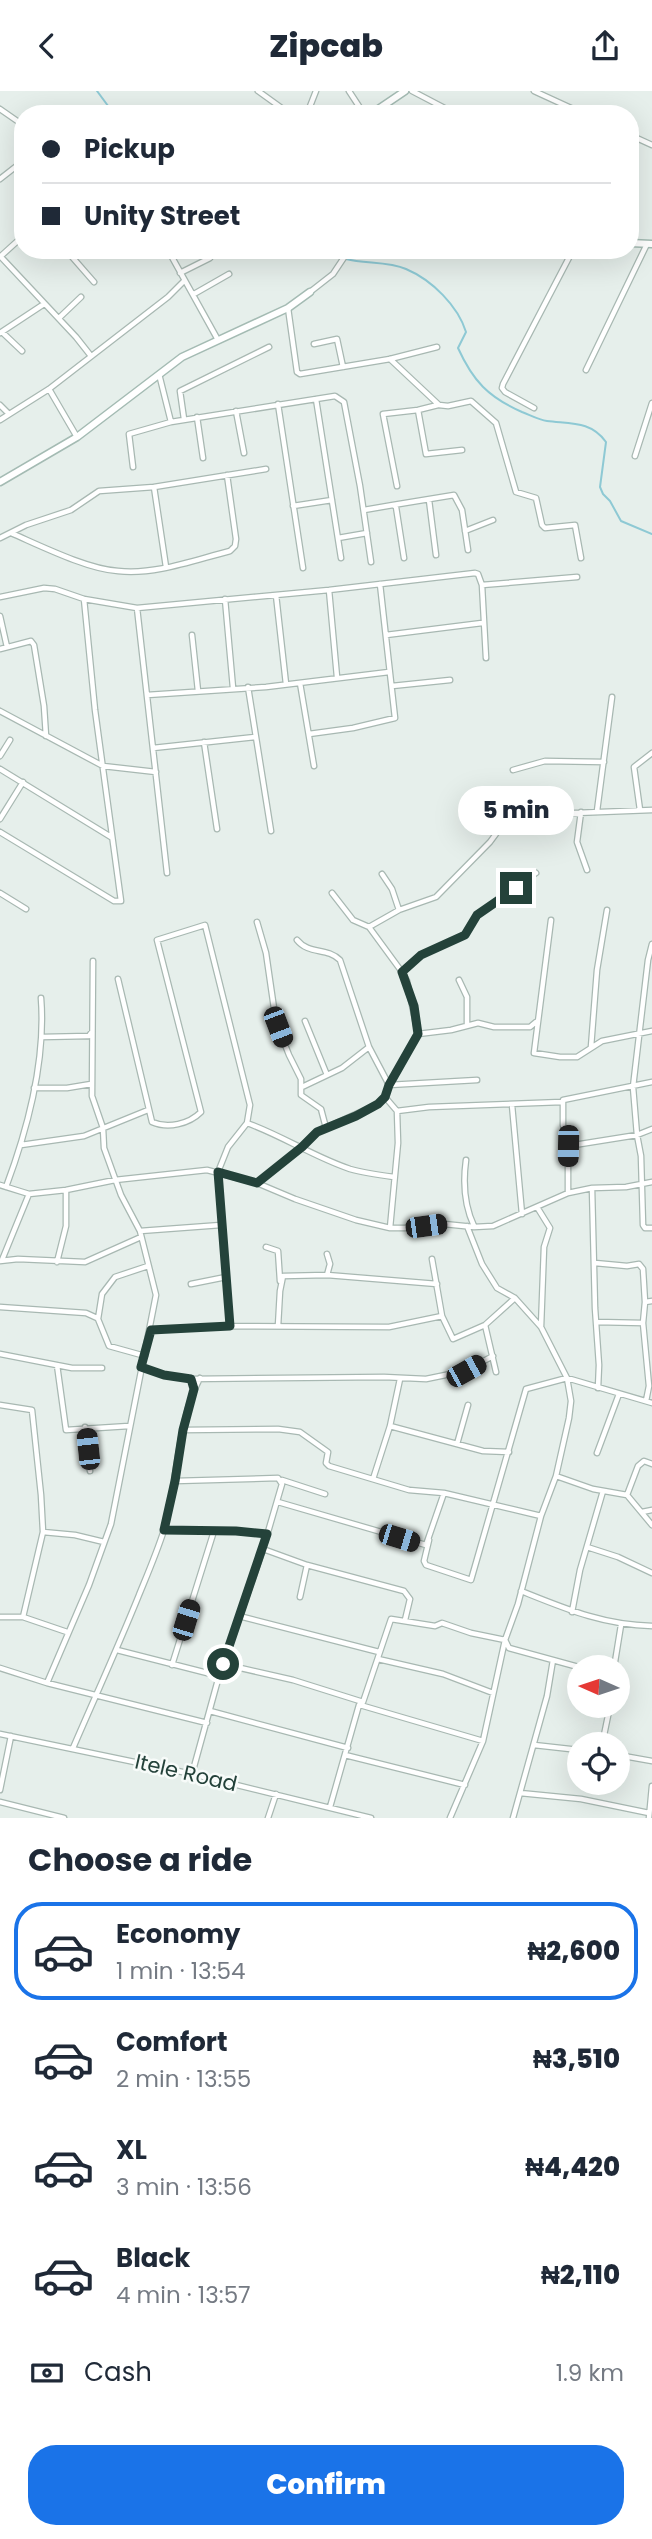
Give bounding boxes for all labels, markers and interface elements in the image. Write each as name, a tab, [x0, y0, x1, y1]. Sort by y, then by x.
text: Zipcab	[269, 23, 383, 68]
icon: back	[28, 27, 66, 65]
icon: share	[586, 27, 624, 65]
text: Pickup	[84, 131, 175, 167]
text: Unity Street	[84, 198, 240, 234]
callout: 5 min	[458, 787, 574, 835]
text: 5 min	[483, 794, 549, 826]
route end	[500, 872, 532, 904]
car	[261, 1004, 296, 1050]
car	[558, 1125, 579, 1167]
car	[404, 1213, 449, 1239]
car	[443, 1352, 490, 1390]
car	[76, 1427, 101, 1471]
car	[376, 1522, 423, 1554]
car	[170, 1597, 203, 1643]
route start	[207, 1648, 239, 1680]
north arrow	[567, 1655, 630, 1719]
map controls	[567, 1655, 630, 1795]
button: locate	[567, 1732, 630, 1795]
street label: Itele Road	[132, 1747, 240, 1798]
text: Choose a ride	[28, 1837, 252, 1882]
text: Economy	[116, 1916, 240, 1952]
icon: car	[32, 1920, 95, 1983]
text: ₦2,600	[528, 1933, 620, 1969]
text: 1 min · 13:54	[116, 1955, 245, 1987]
text: Comfort	[116, 2024, 228, 2060]
icon: car	[32, 2028, 95, 2091]
text: ₦3,510	[533, 2041, 620, 2077]
text: 2 min · 13:55	[116, 2063, 251, 2095]
text: XL	[116, 2132, 147, 2168]
icon: car	[32, 2136, 95, 2199]
text: ₦4,420	[525, 2149, 620, 2185]
text: 3 min · 13:56	[116, 2171, 252, 2203]
text: Black	[116, 2240, 190, 2276]
icon: car	[32, 2244, 95, 2307]
text: ₦2,110	[541, 2257, 620, 2293]
text: 4 min · 13:57	[116, 2279, 251, 2311]
icon: cash	[28, 2354, 66, 2392]
text: Cash	[84, 2354, 152, 2390]
text: 1.9 km	[556, 2357, 624, 2389]
button: Confirm	[28, 2445, 624, 2525]

